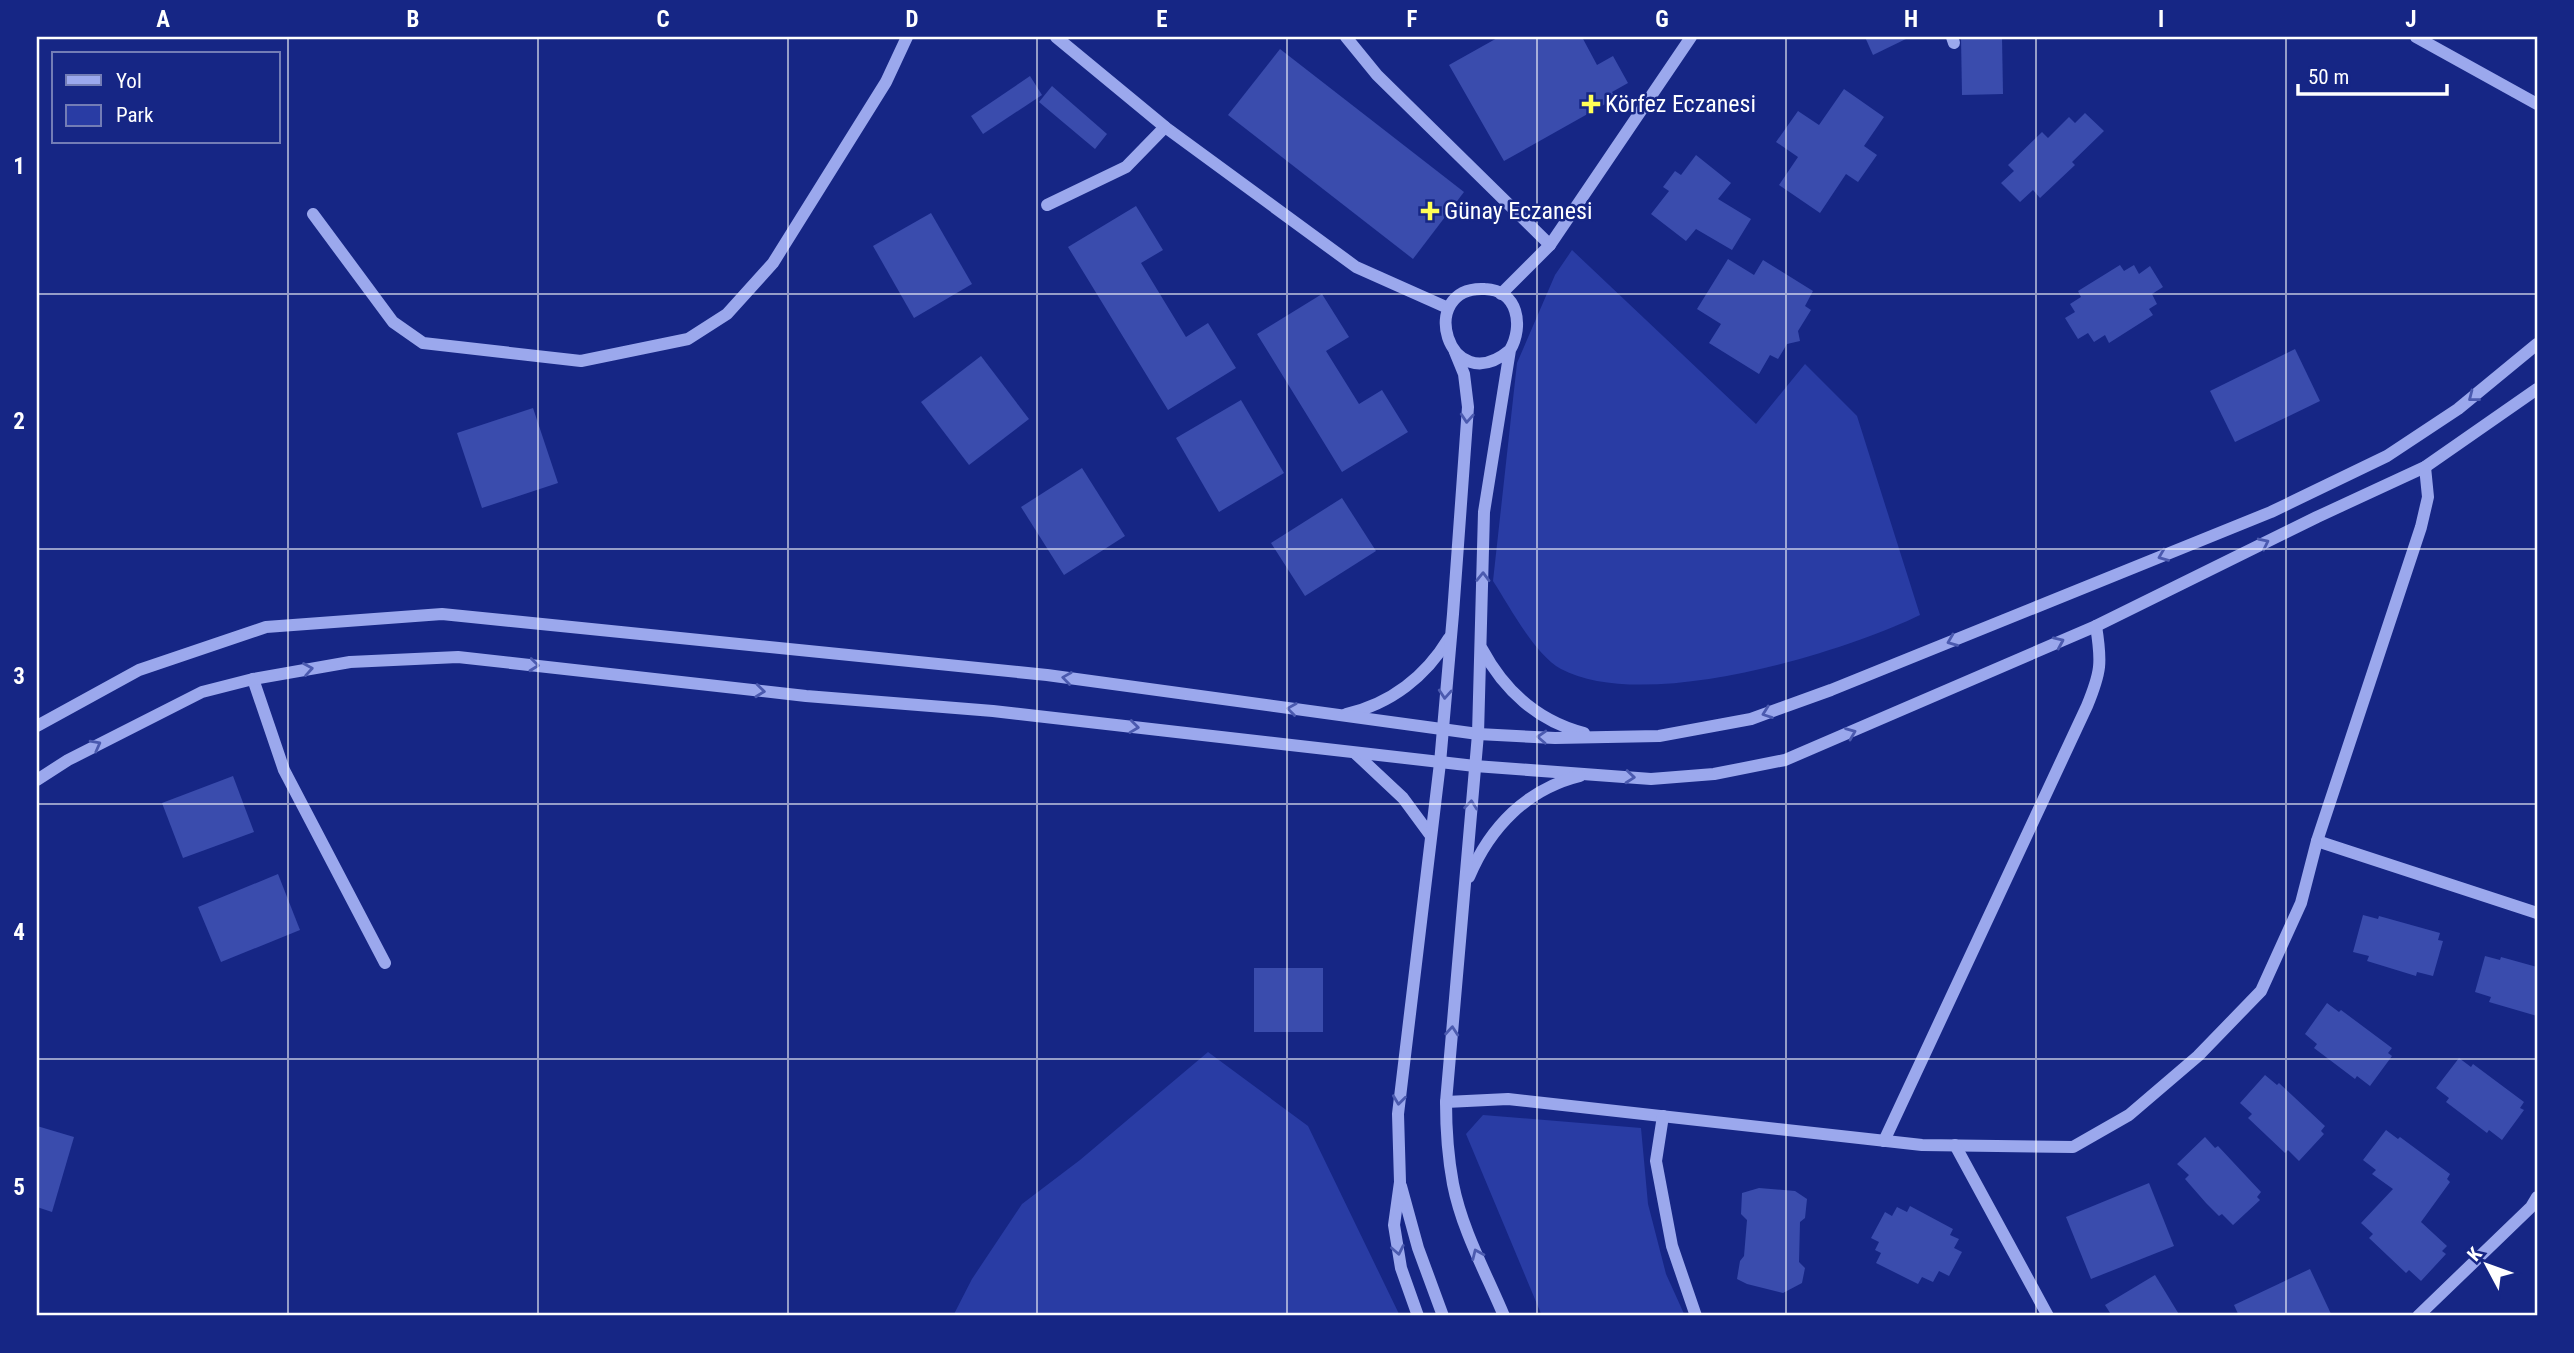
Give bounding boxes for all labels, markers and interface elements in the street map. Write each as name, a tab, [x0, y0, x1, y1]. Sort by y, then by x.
text: A	[156, 6, 170, 33]
text: B	[407, 6, 419, 33]
text: C	[656, 6, 670, 33]
text: D	[906, 6, 919, 33]
text: E	[1156, 6, 1168, 33]
text: F	[1407, 6, 1418, 33]
text: G	[1655, 6, 1669, 33]
text: H	[1904, 6, 1918, 33]
text: I	[2158, 6, 2164, 33]
text: J	[2405, 6, 2417, 33]
legend	[52, 52, 280, 144]
scale bar	[2298, 52, 2446, 96]
text: 50 m	[2308, 65, 2349, 89]
text: Yol	[116, 69, 142, 93]
place label: Körfez Eczanesi	[1605, 90, 1756, 118]
marker: Körfez Eczanesi	[1583, 96, 1599, 112]
text: Park	[116, 103, 154, 127]
text: 1	[13, 153, 25, 180]
place label: Günay Eczanesi	[1444, 197, 1592, 225]
marker: Günay Eczanesi	[1422, 203, 1438, 219]
one-way arrow	[2469, 389, 2482, 401]
text: 2	[13, 408, 25, 435]
one-way arrow	[1460, 413, 1475, 424]
one-way arrow	[2257, 537, 2269, 551]
one-way arrow	[2158, 548, 2170, 562]
one-way arrow	[1475, 572, 1490, 583]
one-way arrow	[1947, 633, 1959, 647]
one-way arrow	[2052, 636, 2064, 650]
one-way arrow	[528, 658, 540, 673]
text: 3	[13, 663, 25, 690]
one-way arrow	[302, 663, 314, 678]
one-way arrow	[1061, 671, 1073, 686]
one-way arrow	[755, 683, 766, 698]
one-way arrow	[1438, 689, 1453, 700]
one-way arrow	[1286, 702, 1298, 717]
one-way arrow	[1762, 705, 1774, 719]
one-way arrow	[1128, 720, 1140, 735]
one-way arrow	[1844, 727, 1856, 741]
one-way arrow	[1537, 730, 1548, 745]
one-way arrow	[89, 740, 101, 754]
one-way arrow	[1625, 769, 1636, 784]
one-way arrow	[1464, 799, 1479, 810]
text: 4	[13, 919, 25, 946]
one-way arrow	[1444, 1025, 1459, 1036]
one-way arrow	[1392, 1095, 1407, 1106]
text: 5	[13, 1174, 25, 1201]
north arrow	[2452, 1230, 2522, 1300]
text: K	[2462, 1242, 2487, 1266]
one-way arrow	[1389, 1244, 1404, 1256]
one-way arrow	[1471, 1248, 1485, 1261]

